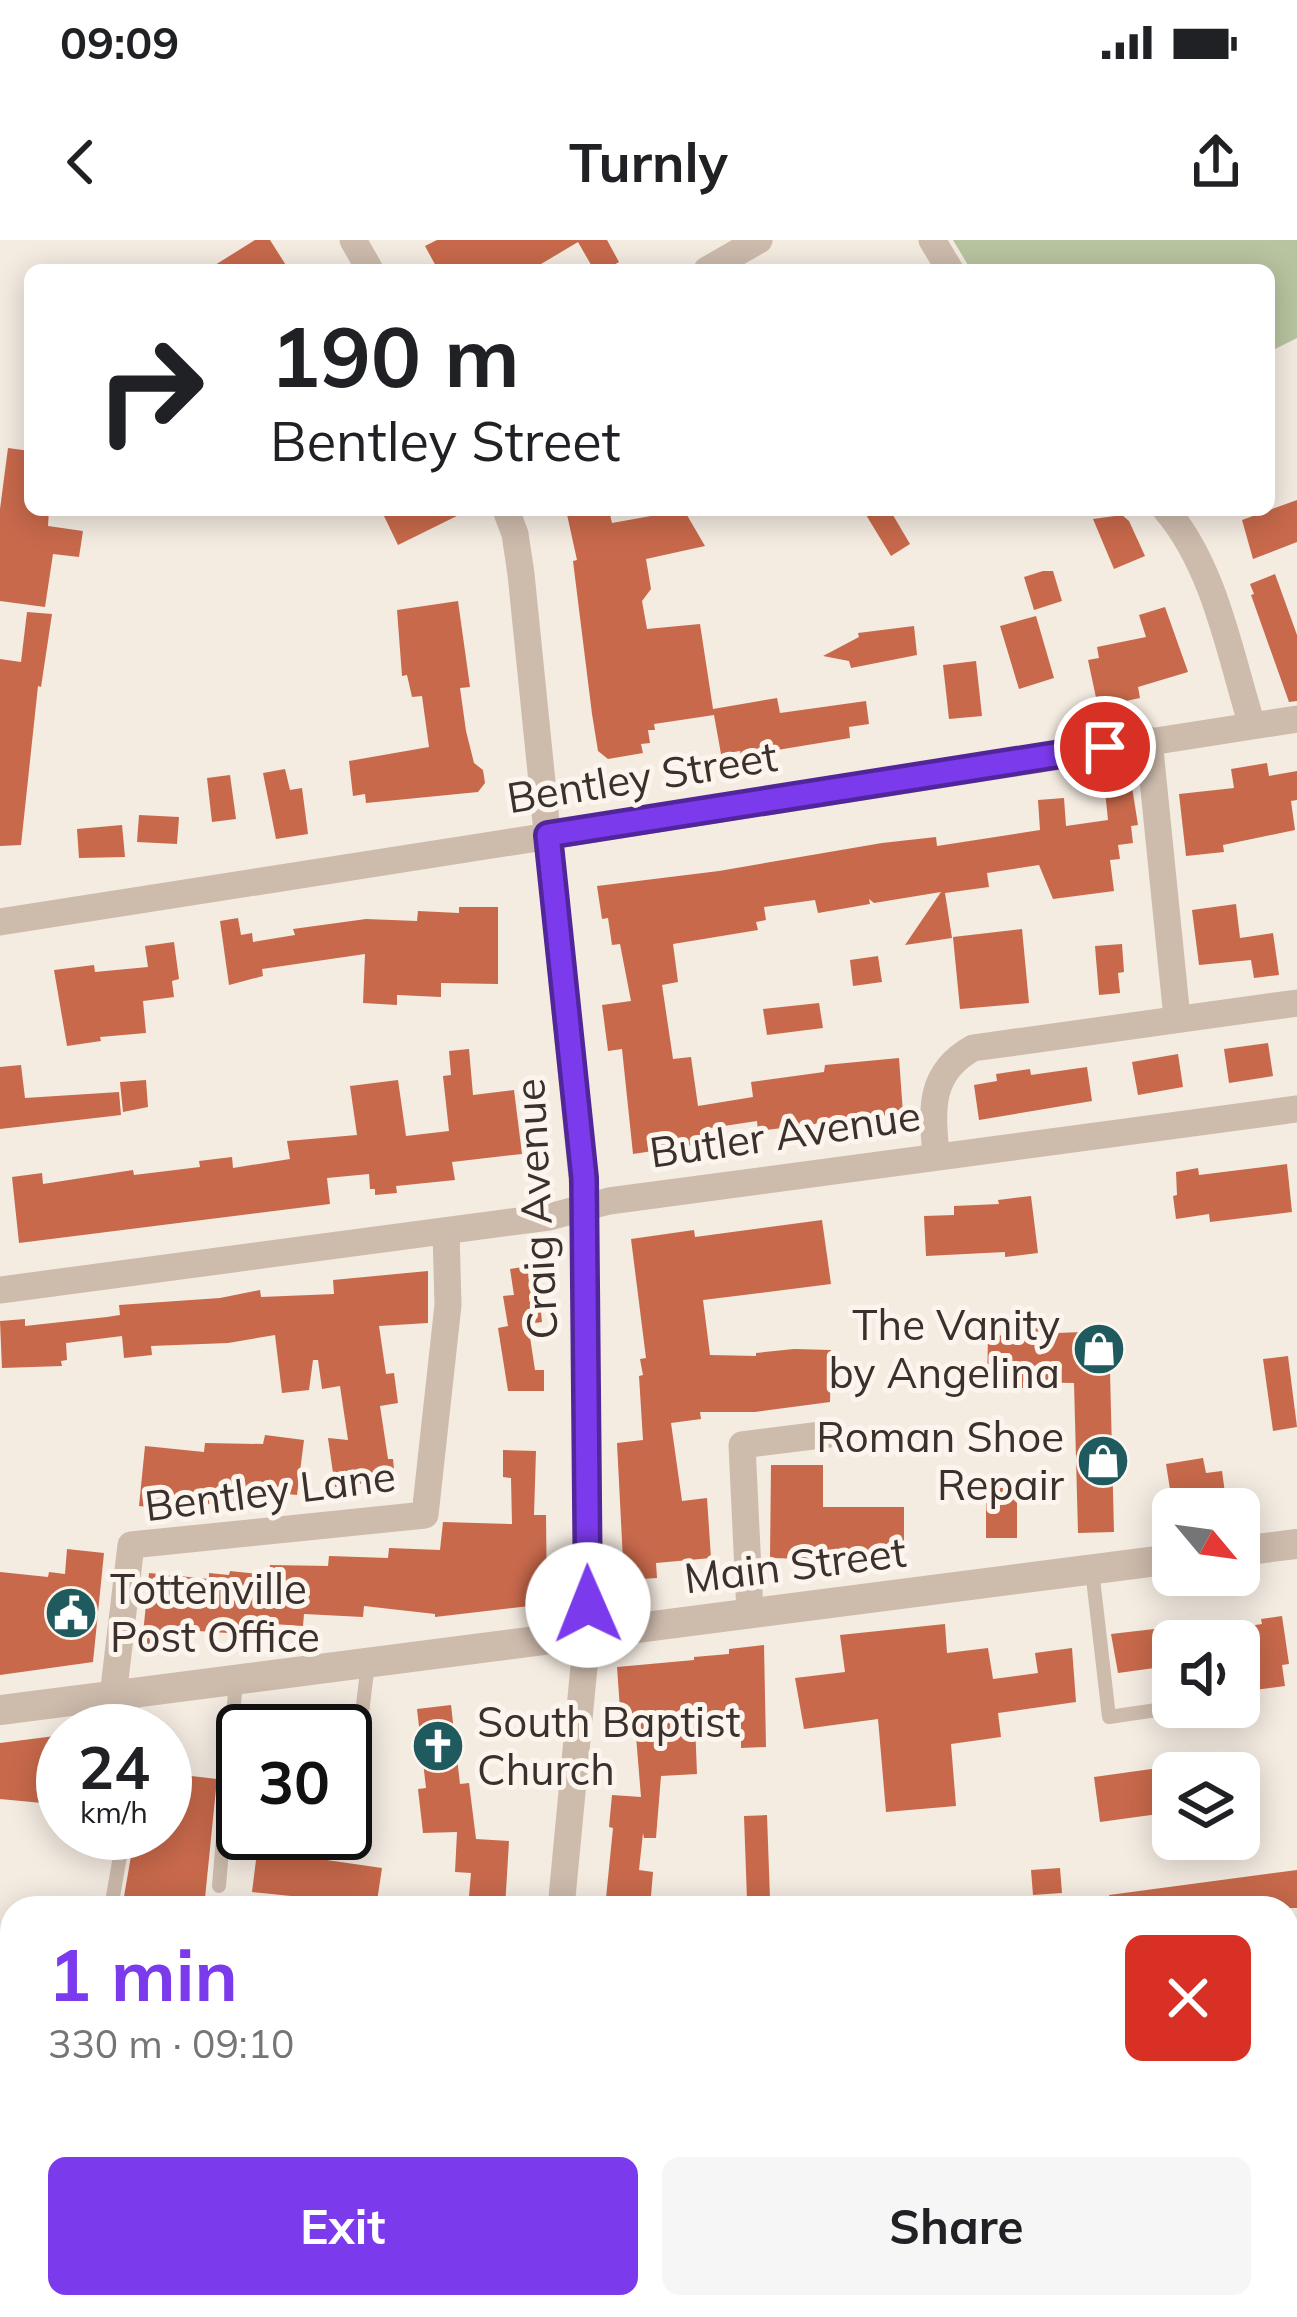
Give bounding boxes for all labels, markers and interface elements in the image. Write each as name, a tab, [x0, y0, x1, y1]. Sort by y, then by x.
text: 09:09	[60, 14, 179, 70]
text: Turnly	[569, 128, 728, 196]
icon: back	[48, 129, 114, 195]
icon: share	[1183, 129, 1249, 195]
text: 190 m	[270, 303, 520, 408]
icon: right	[72, 312, 228, 468]
text: Bentley Street	[270, 407, 621, 475]
pin	[1054, 696, 1156, 798]
icon: arrive	[1072, 714, 1138, 780]
street label: Bentley Street	[503, 729, 781, 824]
street label: Craig Avenue	[502, 1077, 569, 1341]
street label: Butler Avenue	[646, 1088, 924, 1179]
place label: The Vanity by Angelina	[828, 1298, 1060, 1399]
shop icon: The Vanity by Angelina	[1071, 1321, 1127, 1377]
place label: Roman Shoe Repair	[816, 1410, 1065, 1511]
shop icon: Roman Shoe Repair	[1075, 1433, 1131, 1489]
street label: Bentley Lane	[142, 1449, 398, 1532]
north arrow	[1152, 1488, 1260, 1596]
map controls	[1152, 1488, 1260, 1860]
street label: Main Street	[681, 1525, 909, 1604]
position arrow	[525, 1542, 651, 1668]
place label: Tottenville Post Office	[110, 1562, 320, 1663]
public building icon: Tottenville Post Office	[43, 1585, 99, 1641]
button: sound	[1152, 1620, 1260, 1728]
place label: South Baptist Church	[477, 1695, 740, 1796]
speed limit sign: 30	[216, 1704, 372, 1860]
church icon: South Baptist Church	[410, 1718, 466, 1774]
text: 24	[78, 1729, 150, 1804]
button: layers	[1152, 1752, 1260, 1860]
text: km/h	[80, 1793, 148, 1831]
text: 1 min	[48, 1929, 238, 2019]
button: close	[1125, 1935, 1251, 2061]
text: 330 m · 09:10	[48, 2019, 294, 2068]
button: Exit	[48, 2157, 638, 2295]
button: Share	[662, 2157, 1251, 2295]

